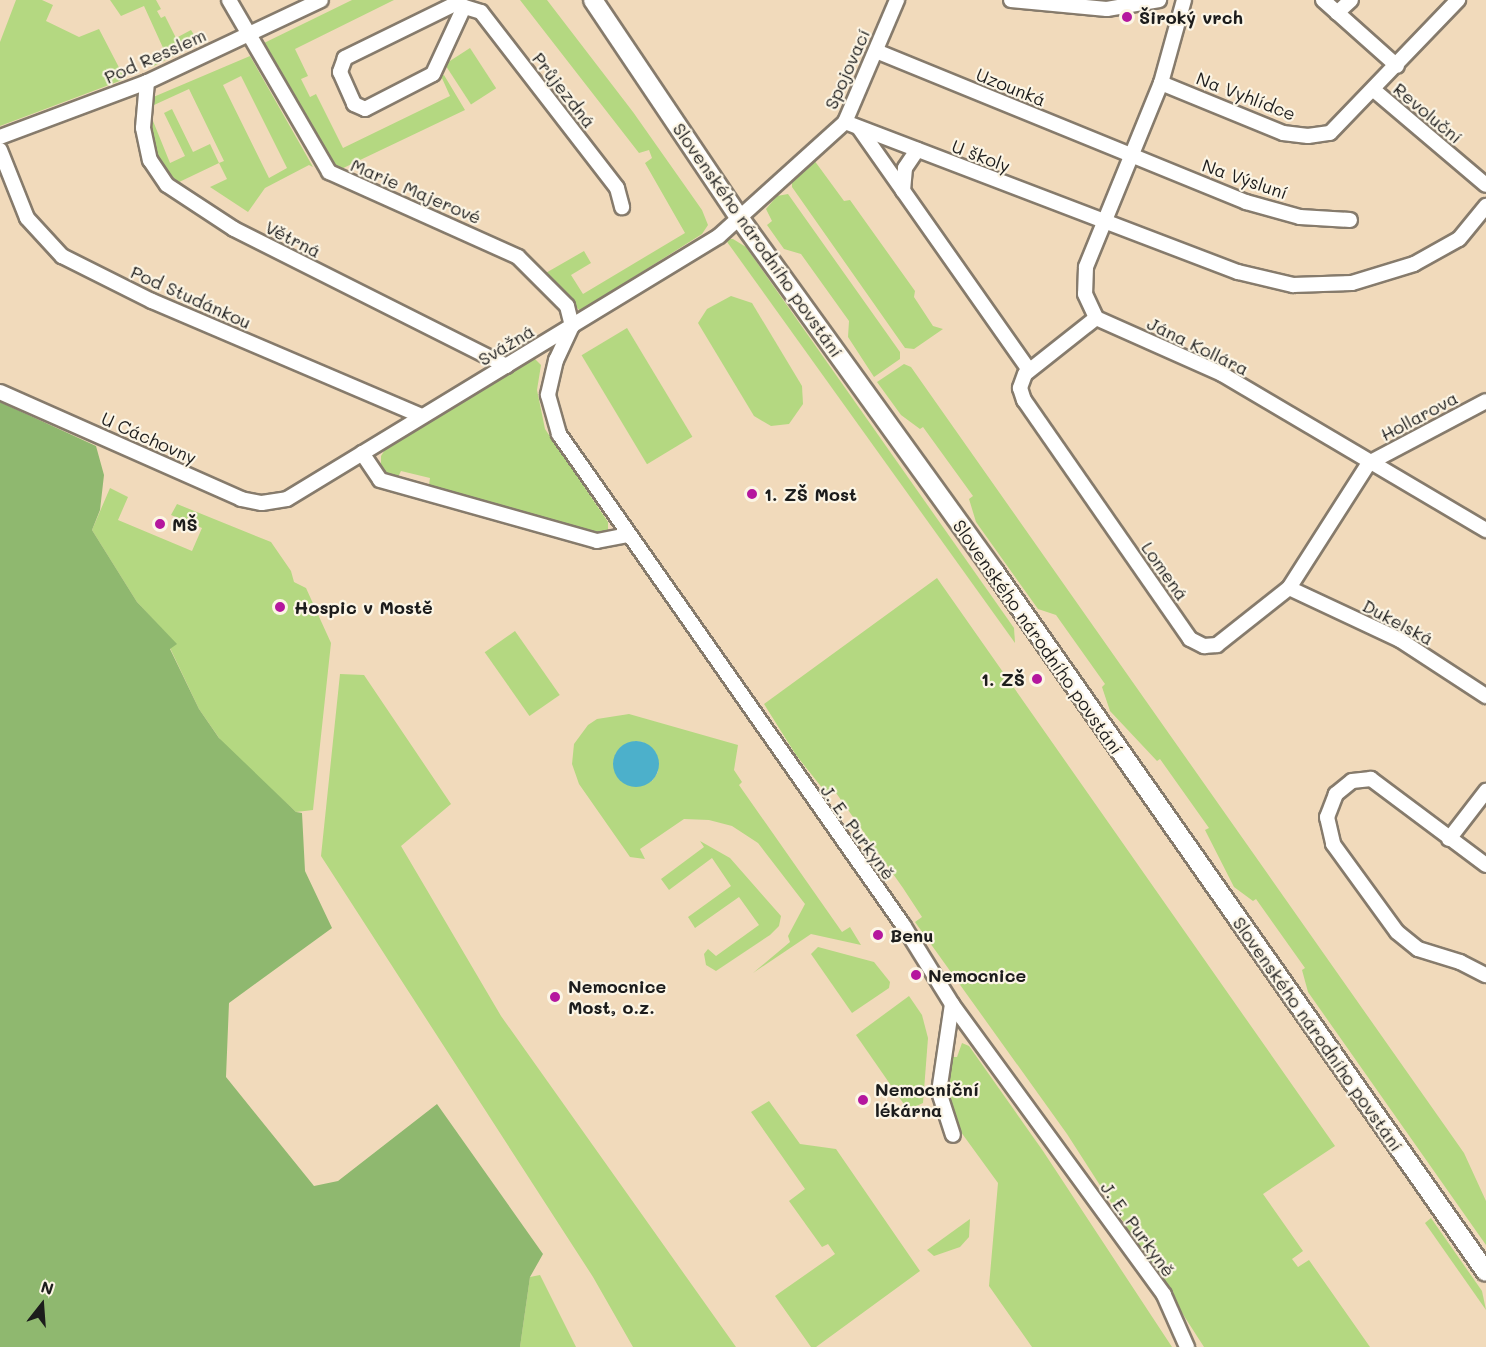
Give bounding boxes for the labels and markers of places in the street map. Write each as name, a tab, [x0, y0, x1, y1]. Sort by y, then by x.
place label: Široký vrch	[1139, 6, 1243, 28]
marker: Široký vrch	[1120, 10, 1134, 24]
place label: 1. ZŠ Most	[764, 483, 857, 505]
marker: 1. ZŠ Most	[745, 487, 759, 501]
place label: MŠ	[172, 513, 198, 535]
marker: MŠ	[153, 517, 167, 531]
place label: Hospic v Mostě	[294, 596, 433, 618]
marker: Hospic v Mostě	[271, 598, 289, 616]
place label: 1. ZŠ	[981, 668, 1025, 690]
marker: 1. ZŠ	[1030, 672, 1044, 686]
place label: Benu	[890, 924, 934, 946]
marker: Benu	[871, 928, 885, 942]
place label: Nemocnice	[928, 964, 1026, 986]
marker: Nemocnice	[909, 968, 923, 982]
place label: Nemocnice Most, o.z.	[568, 976, 666, 1018]
marker: Nemocnice Most, o.z.	[546, 988, 564, 1006]
place label: Nemocniční lékárna	[875, 1079, 979, 1122]
marker: Nemocniční lékárna	[856, 1093, 870, 1107]

